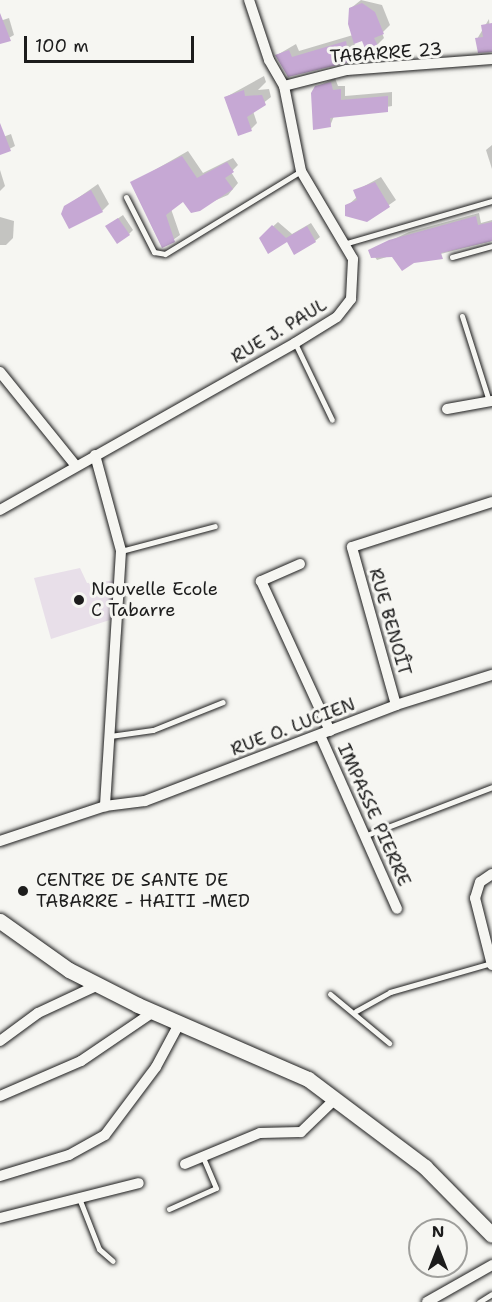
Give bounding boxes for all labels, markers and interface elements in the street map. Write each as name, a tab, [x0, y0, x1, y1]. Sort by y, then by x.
scale bar	[27, 24, 196, 62]
text: 100 m	[35, 34, 89, 58]
street label: TABARRE 23	[329, 38, 443, 68]
street label: RUE J. PAUL	[227, 294, 331, 368]
street label: RUE BENOÎT	[364, 566, 416, 678]
place label: Nouvelle Ecole C Tabarre	[91, 579, 218, 622]
marker: Nouvelle Ecole C Tabarre	[72, 593, 86, 607]
street label: RUE O. LUCIEN	[228, 693, 358, 761]
street label: IMPASSE PIERRE	[333, 740, 415, 890]
place label: CENTRE DE SANTE DE TABARRE - HAITI -MED	[36, 870, 250, 912]
marker: CENTRE DE SANTE DE TABARRE - HAITI -MED	[14, 882, 32, 900]
north arrow	[408, 1218, 468, 1278]
text: N	[432, 1221, 444, 1242]

